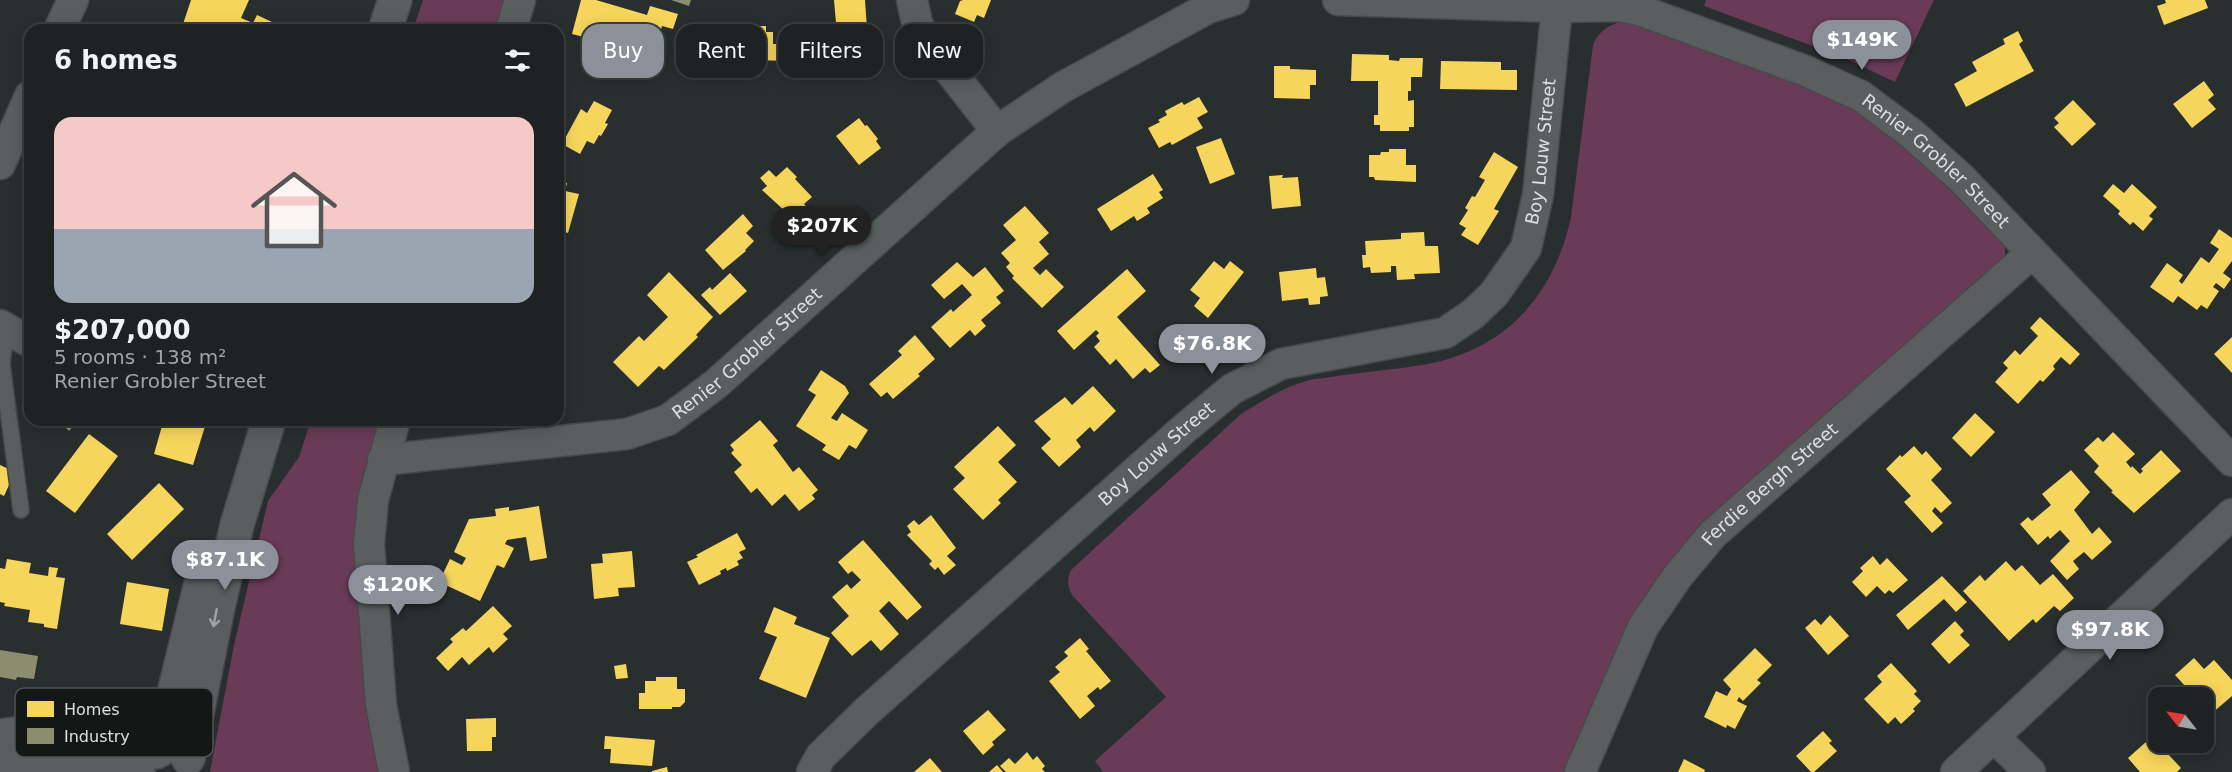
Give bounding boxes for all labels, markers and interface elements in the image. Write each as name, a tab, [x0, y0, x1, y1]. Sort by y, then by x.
pin: $149K	[1820, 20, 1904, 71]
chip: Buy	[582, 24, 664, 78]
chip: Rent	[676, 24, 766, 78]
chip: Filters	[778, 24, 883, 78]
chip: New	[895, 24, 983, 78]
text: $149K	[1826, 27, 1898, 51]
icon: filters	[501, 44, 534, 77]
text: 6 homes	[54, 45, 178, 75]
street label: Boy Louw Street	[1521, 78, 1560, 227]
street label: Renier Grobler Street	[1858, 89, 2014, 232]
icon: home	[240, 156, 348, 264]
pin: $207K	[780, 206, 864, 257]
text: $207K	[786, 213, 858, 237]
street label: Renier Grobler Street	[668, 283, 826, 423]
text: $207,000	[54, 315, 191, 345]
pin: $76.8K	[1163, 324, 1261, 375]
text: $76.8K	[1173, 331, 1251, 355]
text: 5 rooms · 138 m²	[54, 345, 226, 369]
text: Renier Grobler Street	[54, 369, 266, 393]
street label: Boy Louw Street	[1094, 397, 1218, 510]
street label: Ferdie Bergh Street	[1697, 418, 1842, 550]
pin: $87.1K	[176, 540, 274, 591]
text: $87.1K	[186, 547, 264, 571]
pin: $120K	[356, 565, 440, 616]
text: $120K	[362, 572, 434, 596]
one-way arrow	[209, 608, 220, 628]
pin: $97.8K	[2061, 610, 2159, 661]
text: $97.8K	[2071, 617, 2149, 641]
north arrow	[2148, 687, 2214, 753]
map controls	[2148, 687, 2214, 753]
legend	[15, 688, 213, 757]
text: Homes	[64, 700, 120, 719]
text: Industry	[64, 727, 130, 746]

